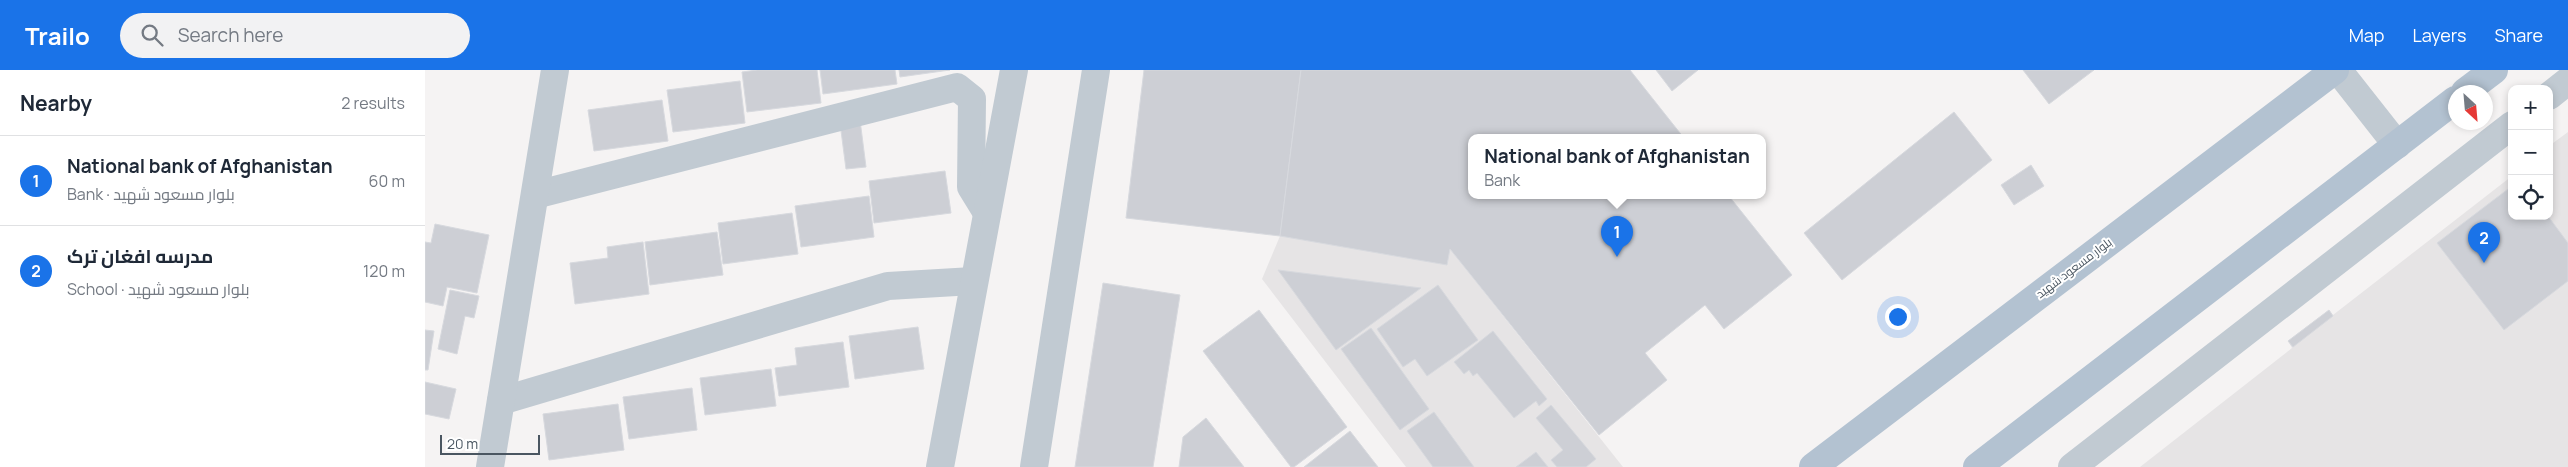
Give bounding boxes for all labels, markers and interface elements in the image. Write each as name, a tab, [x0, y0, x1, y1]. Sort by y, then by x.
search box	[120, 13, 470, 58]
text: Trailo	[25, 19, 90, 52]
icon: search	[138, 21, 166, 49]
text: Search here	[178, 22, 283, 48]
text: Map	[2349, 23, 2384, 47]
text: Layers	[2412, 23, 2466, 47]
text: Share	[2494, 23, 2543, 47]
north arrow	[2448, 85, 2493, 130]
map controls	[2508, 85, 2553, 220]
button: +	[2508, 85, 2553, 130]
text: Nearby	[20, 89, 92, 117]
text: 2 results	[341, 92, 405, 114]
button: −	[2508, 130, 2553, 175]
popup	[1468, 134, 1766, 199]
text: National bank of Afghanistan	[1484, 143, 1750, 169]
text: National bank of Afghanistan	[67, 153, 333, 179]
text: Bank	[1484, 169, 1520, 191]
text: 1	[32, 170, 40, 192]
text: 60 m	[369, 170, 405, 192]
button: locate	[2508, 175, 2553, 220]
text: Bank · بلوار مسعود شهید	[67, 183, 235, 205]
pin: 1	[1601, 216, 1633, 257]
pin: 2	[2468, 222, 2500, 263]
street label: بلوار مسعود شهید	[2032, 233, 2115, 302]
text: مدرسه افغان ترک	[67, 243, 213, 269]
text: 2	[31, 260, 41, 282]
text: 120 m	[363, 260, 405, 282]
text: School · بلوار مسعود شهید	[67, 278, 250, 300]
your location	[1885, 304, 1911, 330]
scale bar	[440, 432, 540, 455]
text: 20 m	[447, 434, 478, 453]

